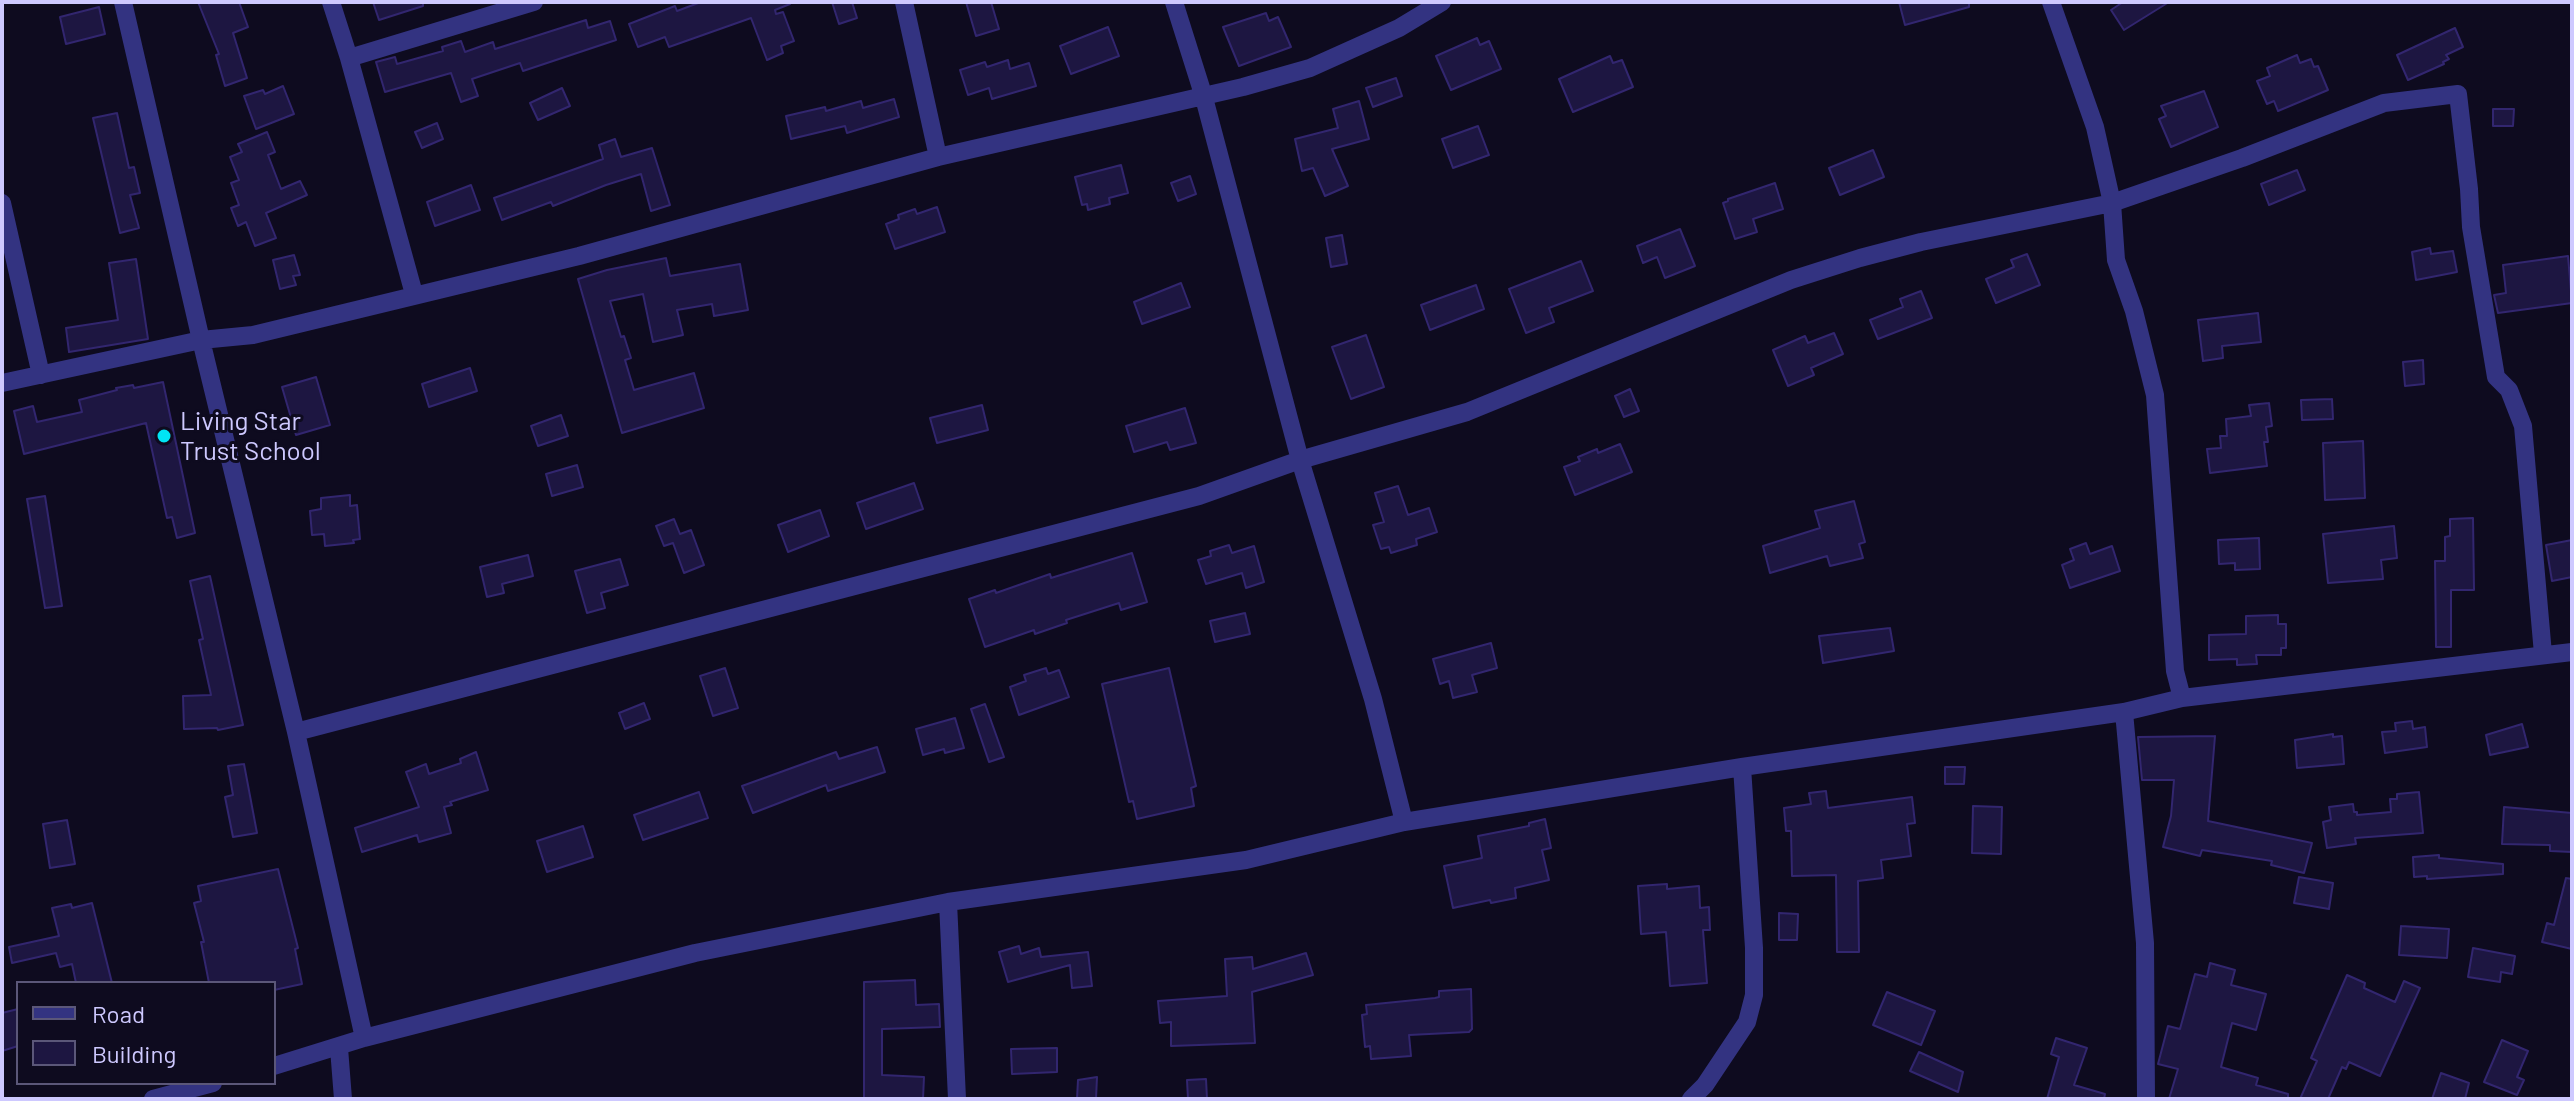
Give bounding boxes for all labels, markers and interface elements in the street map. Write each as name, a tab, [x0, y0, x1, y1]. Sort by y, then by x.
place label: Living Star Trust School	[180, 405, 321, 466]
marker: Living Star Trust School	[155, 427, 173, 445]
legend	[16, 981, 276, 1085]
text: Road	[92, 999, 145, 1028]
text: Building	[92, 1039, 176, 1068]

